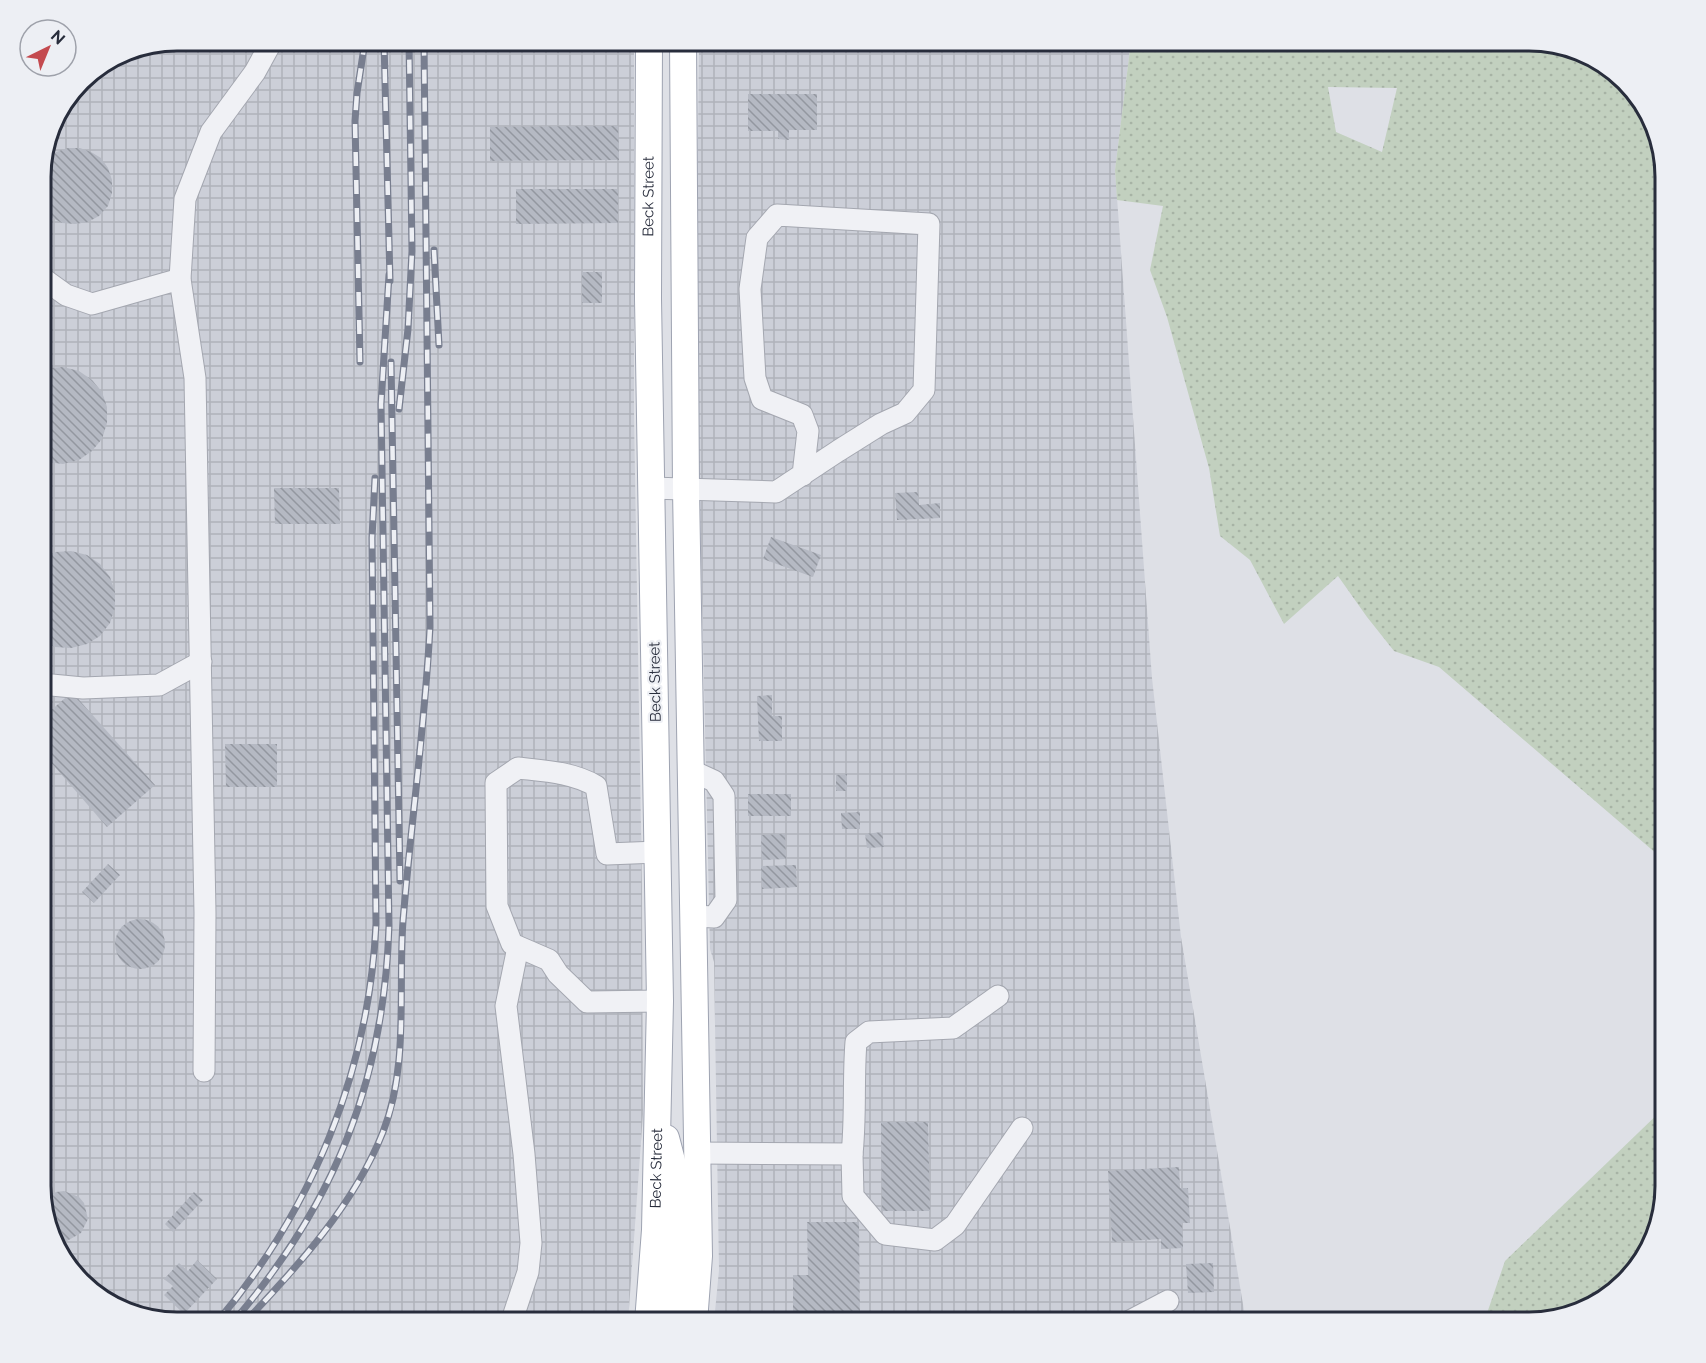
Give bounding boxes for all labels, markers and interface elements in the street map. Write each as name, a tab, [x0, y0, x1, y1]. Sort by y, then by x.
north arrow	[18, 18, 78, 78]
text: N	[47, 26, 69, 49]
street label: Beck Street	[639, 156, 658, 237]
street label: Beck Street	[645, 642, 665, 722]
street label: Beck Street	[646, 1128, 666, 1209]

